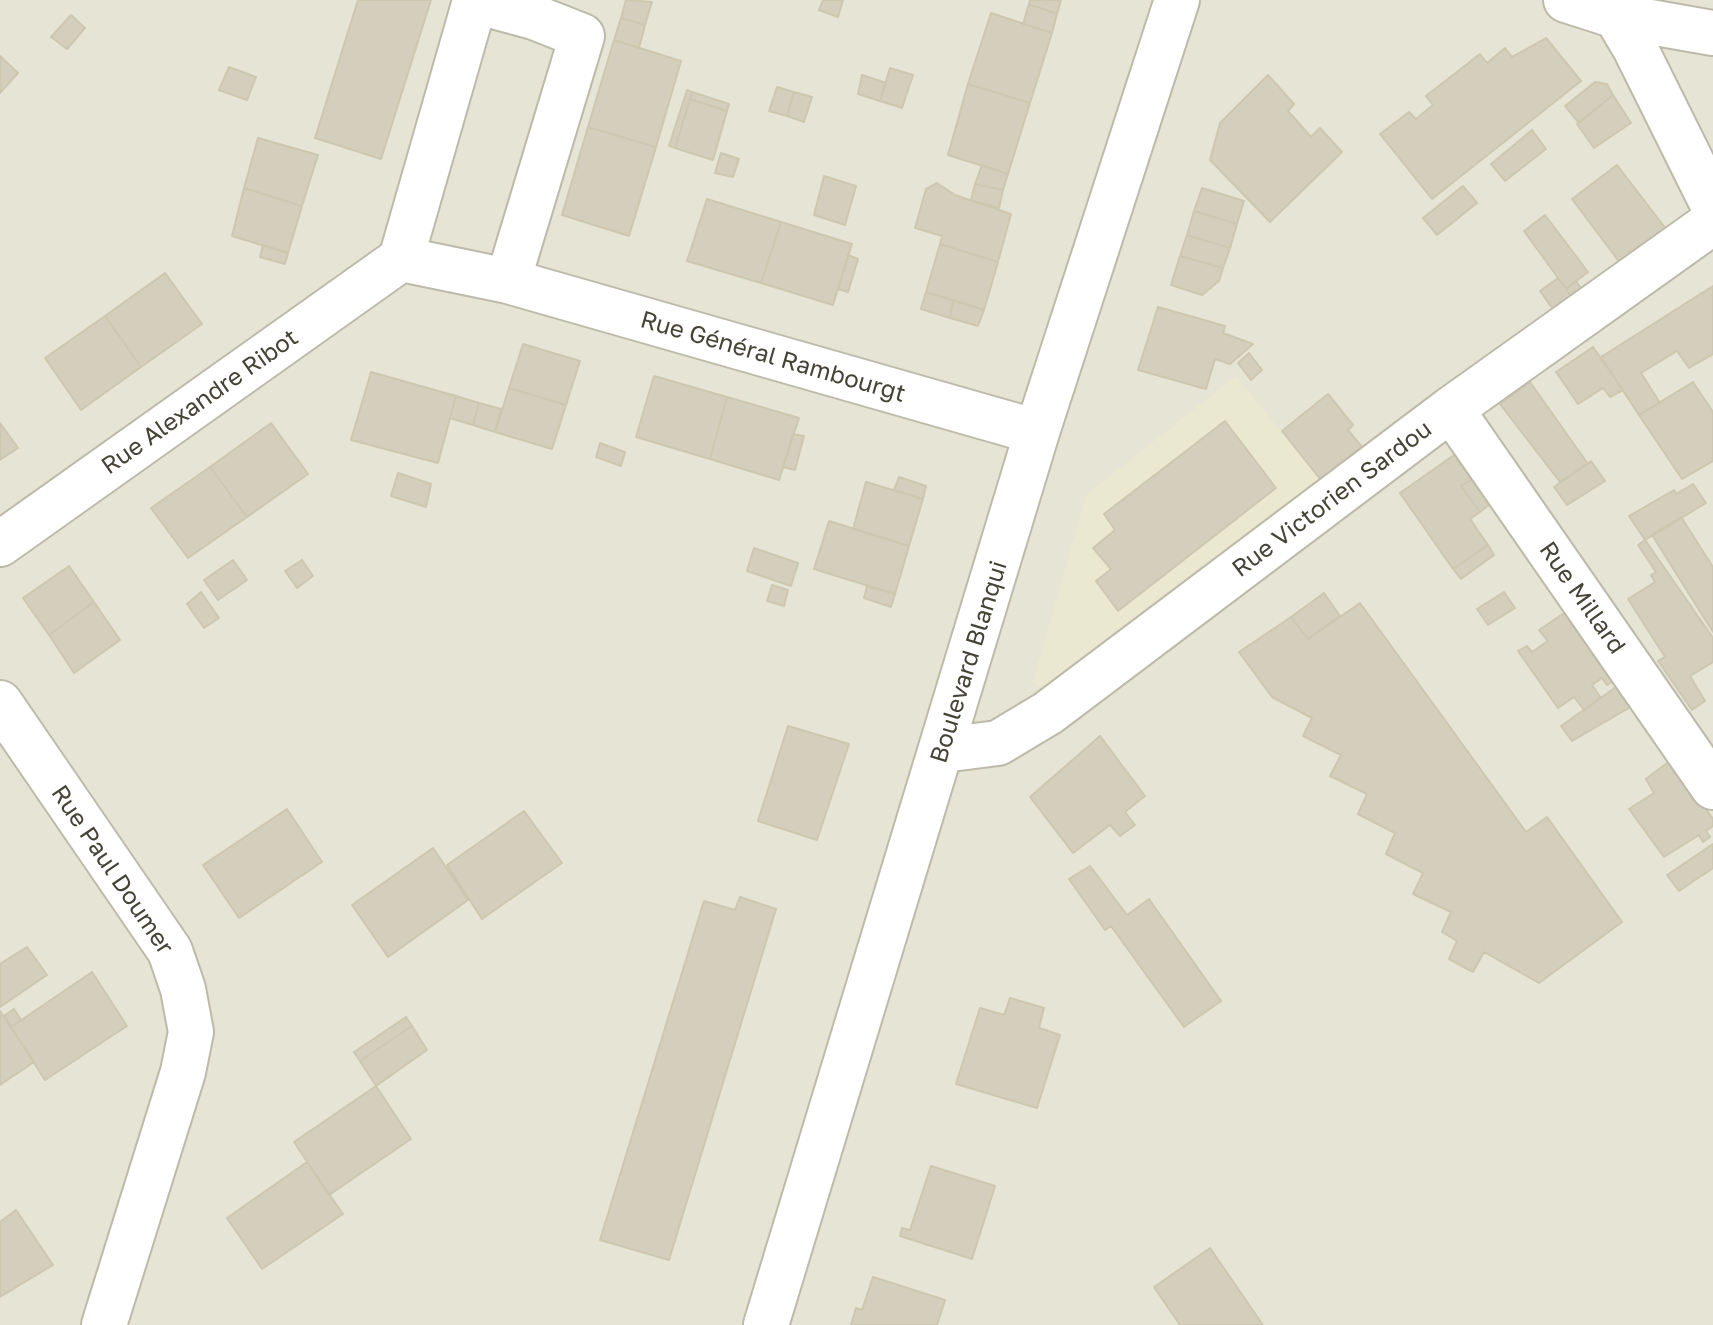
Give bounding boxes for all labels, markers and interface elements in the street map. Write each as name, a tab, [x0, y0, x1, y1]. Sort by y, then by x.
street label: Rue Général Rambourgt	[637, 305, 909, 409]
street label: Rue Alexandre Ribot	[96, 323, 304, 481]
street label: Rue Victorien Sardou	[1227, 415, 1437, 583]
street label: Rue Millard	[1533, 536, 1631, 660]
street label: Boulevard Blanqui	[925, 557, 1013, 767]
street label: Rue Paul Doumer	[45, 780, 179, 960]

